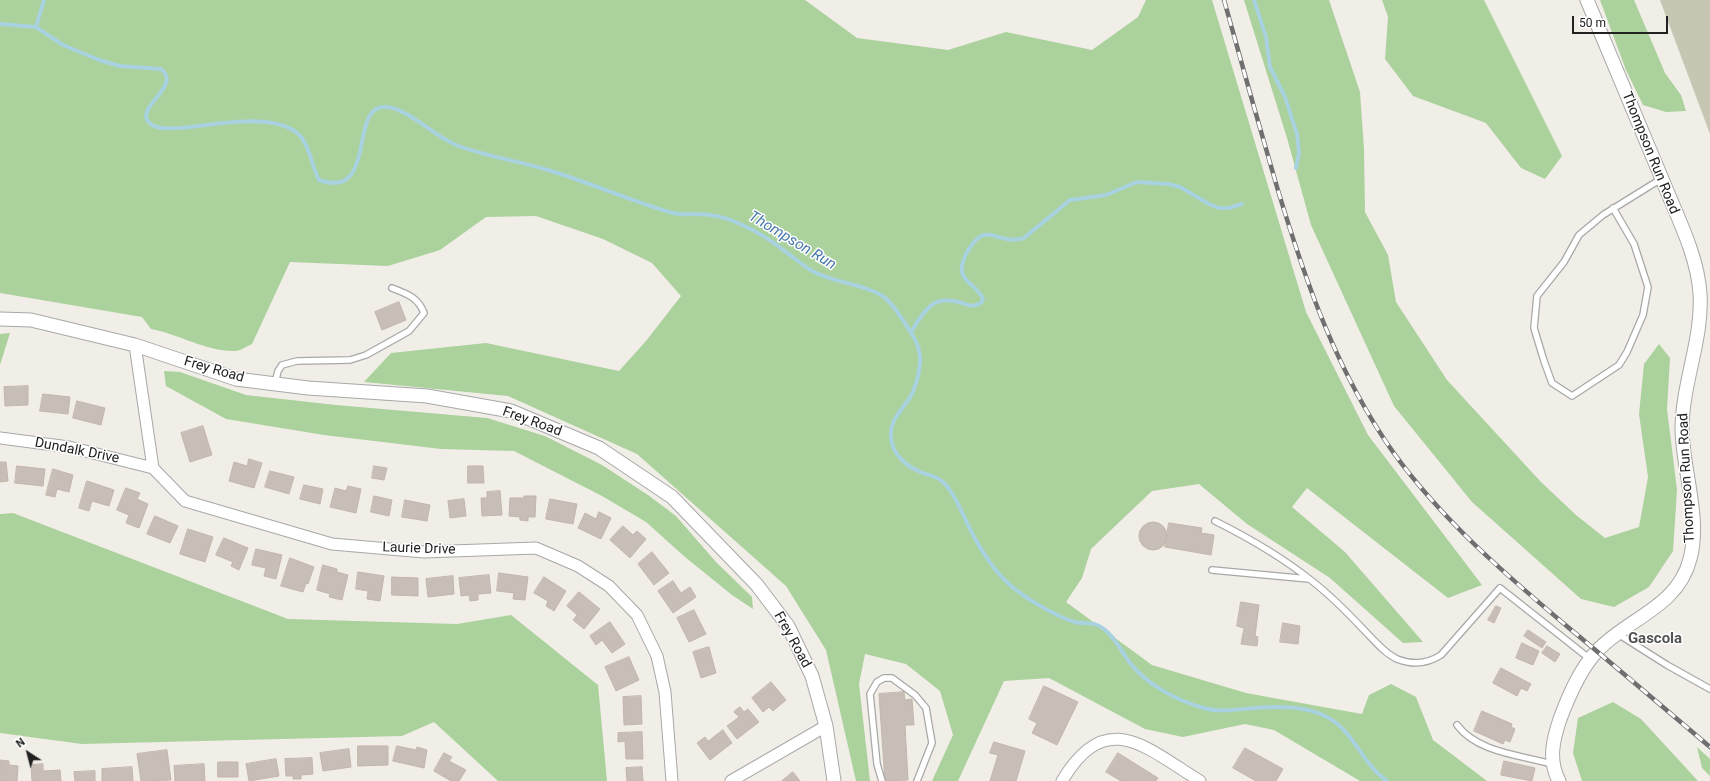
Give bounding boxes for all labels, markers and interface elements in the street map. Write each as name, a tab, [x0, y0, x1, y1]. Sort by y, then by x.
scale bar	[1574, 8, 1670, 34]
text: 50 m	[1579, 16, 1606, 30]
street label: Thompson Run Road	[1618, 89, 1682, 217]
water label: Thompson Run	[745, 208, 839, 274]
street label: Frey Road	[182, 353, 246, 387]
street label: Frey Road	[500, 404, 564, 440]
street label: Thompson Run Road	[1675, 413, 1699, 543]
street label: Dundalk Drive	[33, 435, 121, 467]
street label: Laurie Drive	[382, 539, 456, 559]
street label: Frey Road	[770, 609, 814, 671]
district label: Gascola	[1628, 630, 1682, 648]
north arrow	[8, 733, 48, 773]
text: N	[14, 735, 28, 750]

